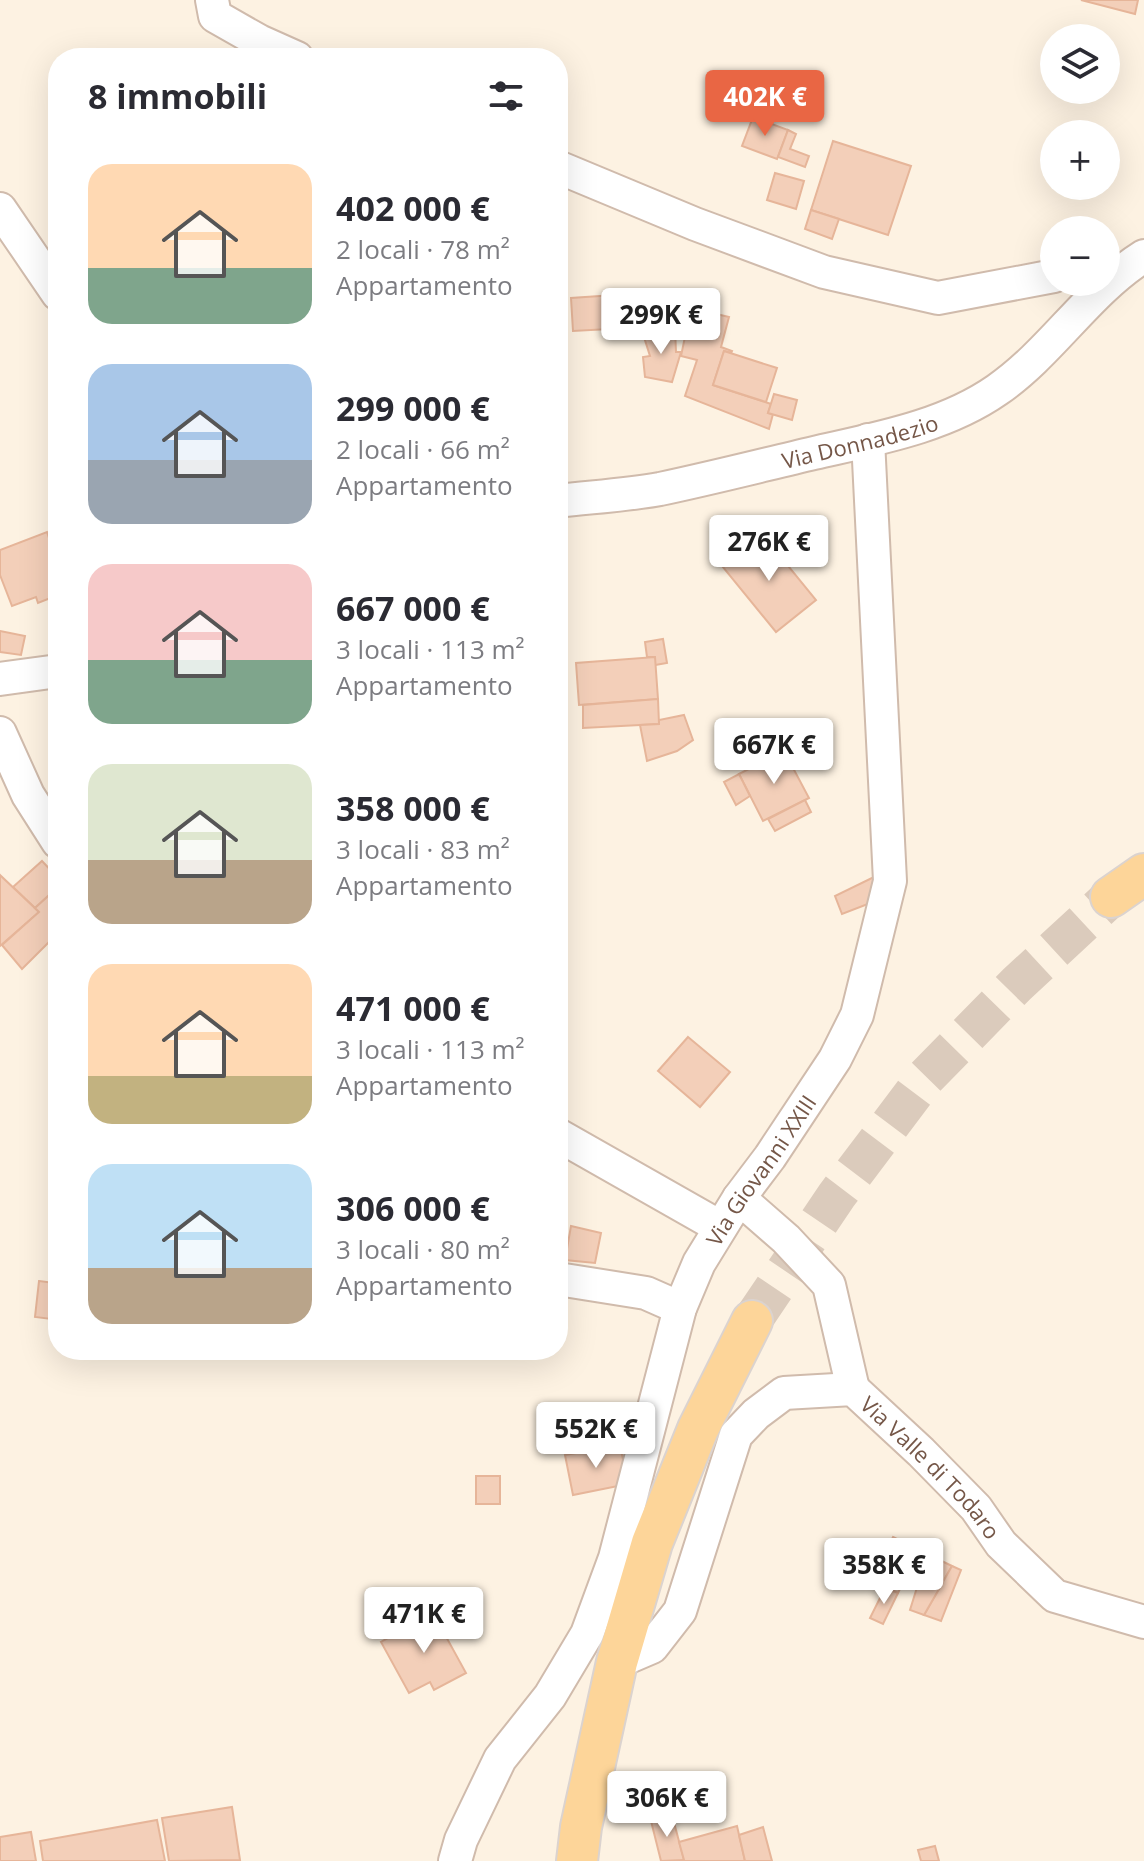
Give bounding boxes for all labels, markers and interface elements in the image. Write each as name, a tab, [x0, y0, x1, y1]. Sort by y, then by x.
map controls	[1040, 24, 1120, 296]
button: layers	[1040, 24, 1120, 104]
pin: 402K €	[700, 70, 830, 138]
text: 8 immobili	[88, 73, 267, 119]
icon: filters	[484, 74, 528, 118]
text: 402K €	[723, 78, 807, 114]
button: +	[1040, 120, 1120, 200]
text: 402 000 €	[336, 185, 490, 231]
icon: home	[152, 196, 248, 292]
button: −	[1040, 216, 1120, 296]
text: 2 locali · 78 m²	[336, 231, 510, 267]
text: Appartamento	[336, 267, 513, 303]
pin: 299K €	[596, 288, 726, 356]
text: 299K €	[619, 296, 703, 332]
text: 299 000 €	[336, 385, 490, 431]
icon: home	[152, 396, 248, 492]
street label: Via Donnadezio	[779, 407, 942, 475]
text: 2 locali · 66 m²	[336, 431, 510, 467]
text: Appartamento	[336, 467, 513, 503]
pin: 276K €	[704, 515, 834, 583]
text: 276K €	[727, 523, 811, 559]
text: 667 000 €	[336, 585, 490, 631]
icon: home	[152, 596, 248, 692]
text: 3 locali · 113 m²	[336, 631, 525, 667]
text: Appartamento	[336, 667, 513, 703]
pin: 667K €	[709, 718, 839, 786]
text: 667K €	[732, 726, 816, 762]
text: 358 000 €	[336, 785, 490, 831]
icon: home	[152, 796, 248, 892]
text: 3 locali · 83 m²	[336, 831, 510, 867]
text: Appartamento	[336, 867, 513, 903]
text: 471 000 €	[336, 985, 490, 1031]
icon: home	[152, 996, 248, 1092]
text: 3 locali · 113 m²	[336, 1031, 525, 1067]
text: Appartamento	[336, 1067, 513, 1103]
street label: Via Giovanni XXIII	[698, 1089, 822, 1251]
text: 306 000 €	[336, 1185, 490, 1231]
icon: home	[152, 1196, 248, 1292]
text: 3 locali · 80 m²	[336, 1231, 510, 1267]
text: Appartamento	[336, 1267, 513, 1303]
street label: Via Valle di Todaro	[854, 1389, 1008, 1544]
pin: 552K €	[531, 1402, 661, 1470]
text: 552K €	[554, 1410, 638, 1446]
pin: 358K €	[819, 1538, 949, 1606]
text: 358K €	[842, 1546, 926, 1582]
pin: 471K €	[359, 1587, 489, 1655]
text: 471K €	[382, 1595, 466, 1631]
pin: 306K €	[602, 1771, 732, 1839]
text: 306K €	[625, 1779, 709, 1815]

